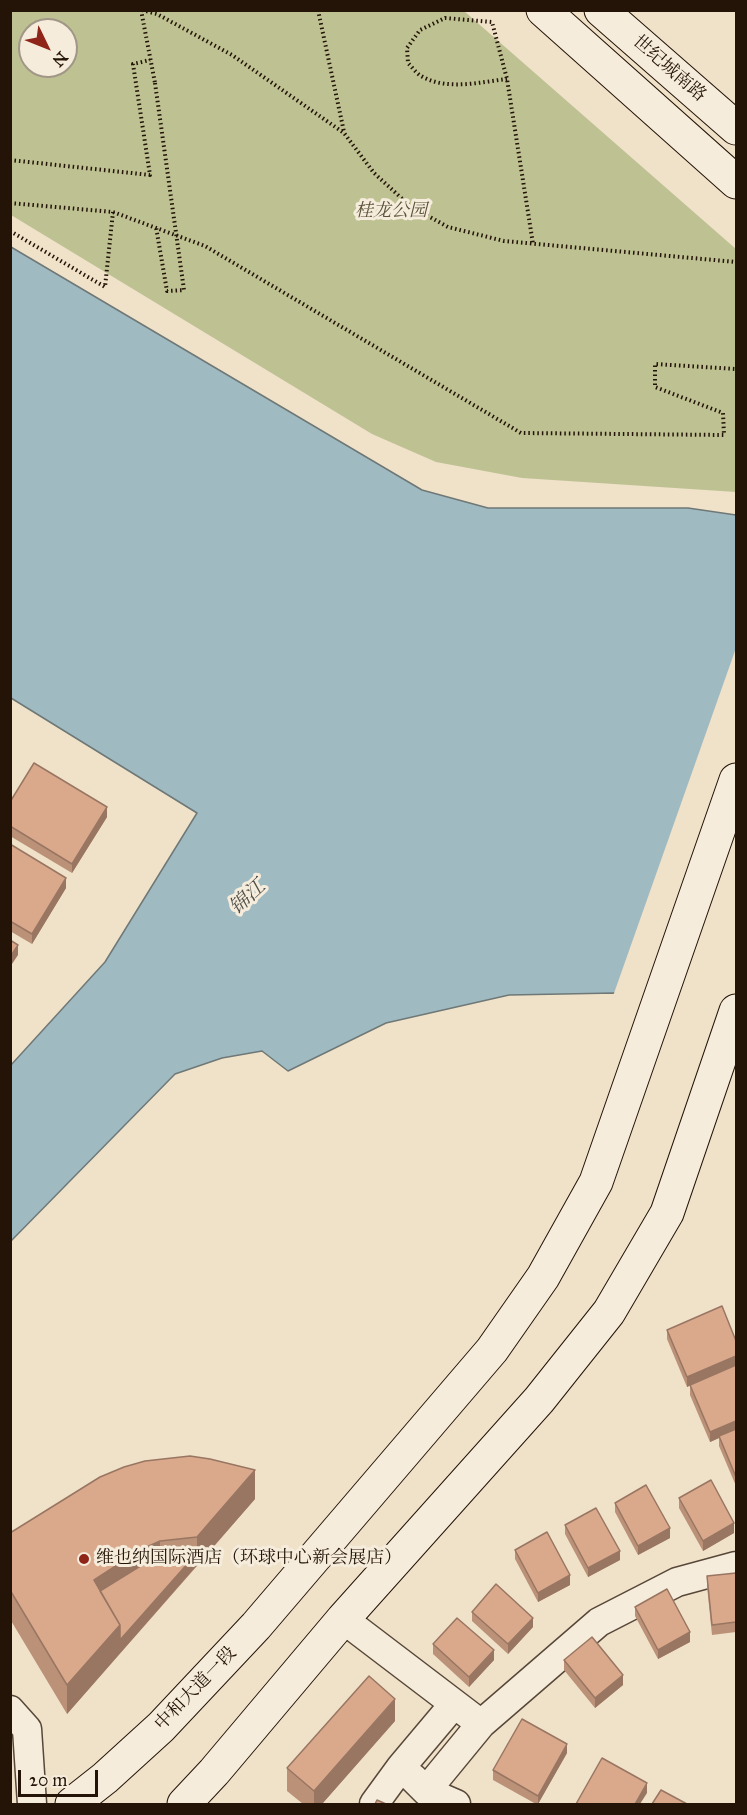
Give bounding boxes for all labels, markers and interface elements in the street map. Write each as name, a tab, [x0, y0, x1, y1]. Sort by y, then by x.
north arrow	[18, 18, 78, 78]
street label: 世纪城南路	[628, 31, 710, 107]
text: N	[48, 48, 72, 71]
park label: 桂龙公园	[355, 201, 427, 223]
water label: 锦江	[225, 876, 271, 920]
place label: 维也纳国际酒店（环球中心新会展店）	[96, 1548, 402, 1570]
marker: 维也纳国际酒店（环球中心新会展店）	[77, 1552, 91, 1566]
street label: 中和大道一段	[151, 1643, 241, 1735]
scale bar	[21, 1758, 100, 1796]
text: 20 m	[29, 1769, 67, 1791]

